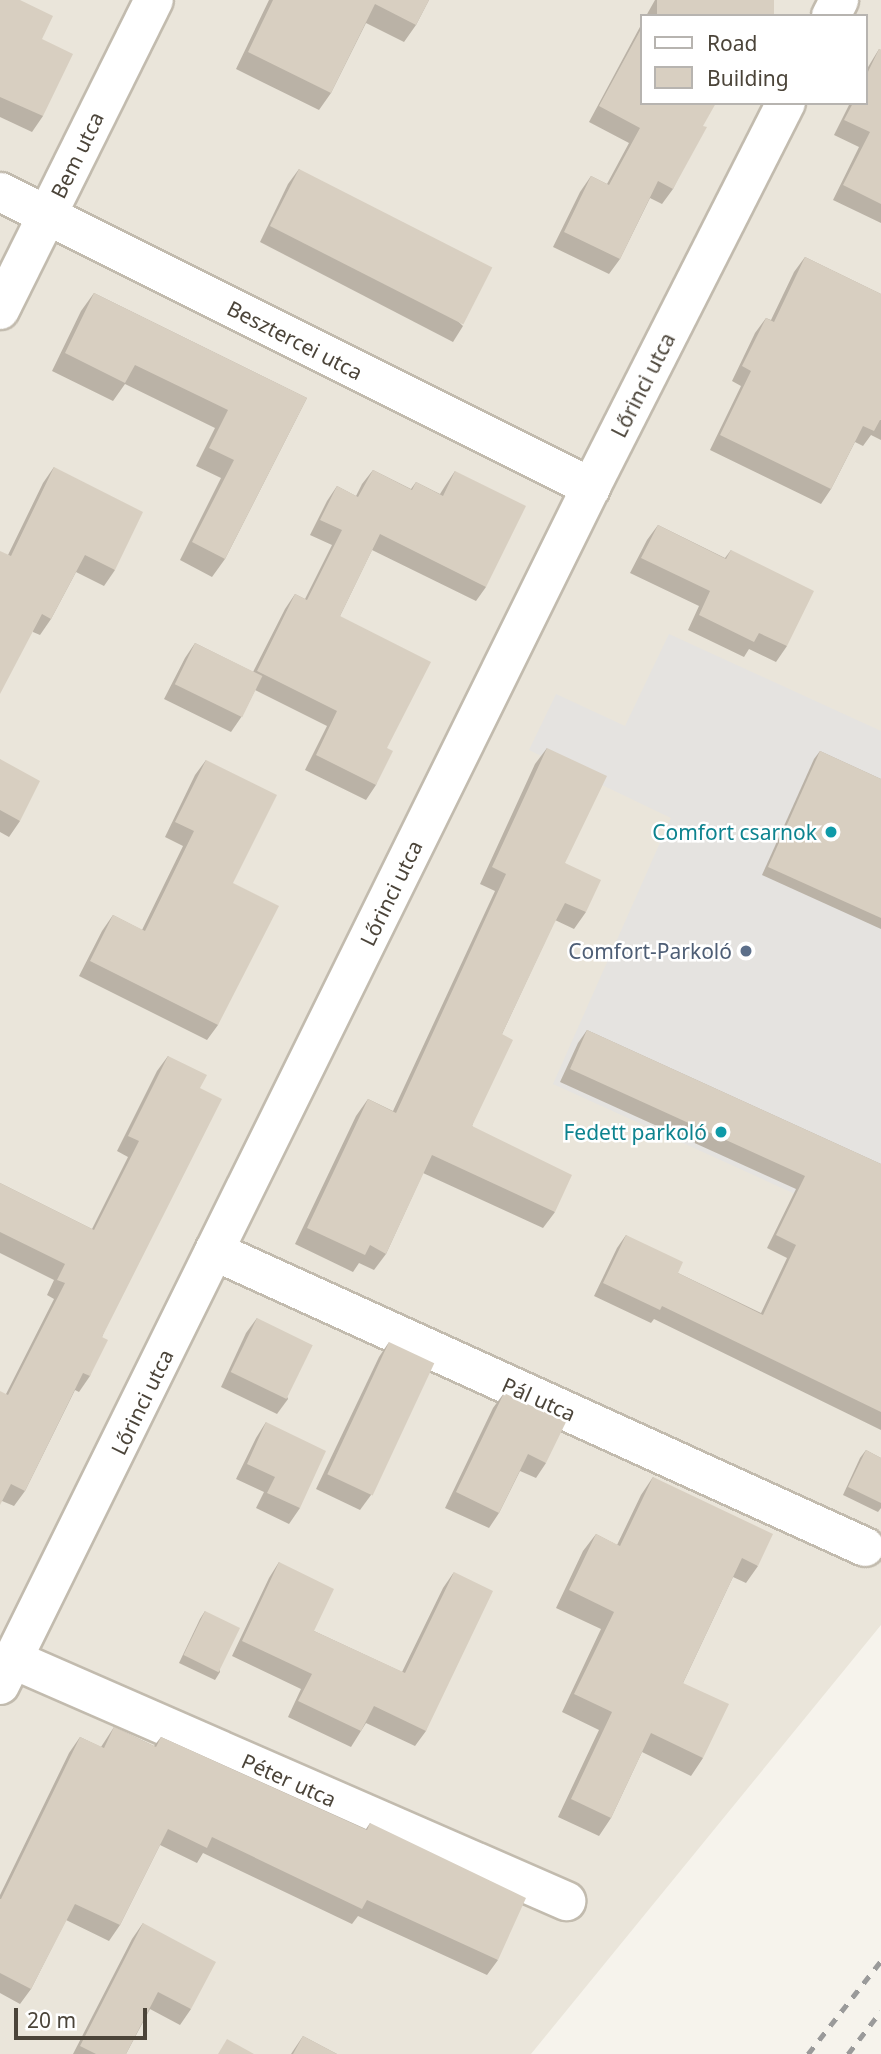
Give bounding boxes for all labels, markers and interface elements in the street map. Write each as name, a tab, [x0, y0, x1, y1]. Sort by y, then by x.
legend	[640, 14, 867, 105]
text: Road	[707, 29, 757, 57]
text: Building	[707, 64, 789, 92]
street label: Bem utca	[45, 108, 109, 202]
street label: Besztercei utca	[223, 295, 367, 385]
street label: Lőrinci utca	[606, 328, 680, 442]
place label: Comfort csarnok	[652, 819, 817, 845]
marker: Comfort csarnok	[823, 824, 839, 840]
street label: Lőrinci utca	[355, 836, 427, 950]
place label: Comfort-Parkoló	[568, 938, 732, 964]
marker: Comfort-Parkoló	[738, 943, 754, 959]
place label: Fedett parkoló	[563, 1119, 707, 1145]
marker: Fedett parkoló	[713, 1124, 729, 1140]
street label: Lőrinci utca	[106, 1345, 178, 1459]
street label: Pál utca	[498, 1372, 580, 1426]
street label: Péter utca	[238, 1748, 340, 1812]
scale bar	[18, 1994, 150, 2038]
text: 20 m	[27, 2006, 76, 2034]

